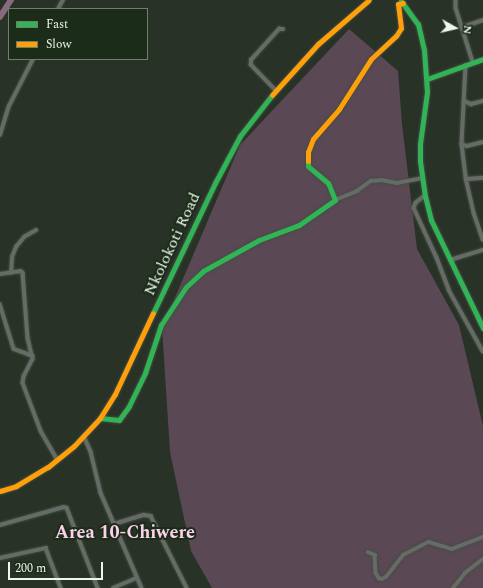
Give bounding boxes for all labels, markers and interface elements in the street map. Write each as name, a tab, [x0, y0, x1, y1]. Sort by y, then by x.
legend	[8, 8, 148, 60]
north arrow	[435, 8, 475, 48]
text: Fast	[46, 15, 68, 34]
text: N	[458, 24, 476, 35]
text: Slow	[46, 35, 71, 54]
street label: Nkolokoti Road	[140, 189, 204, 299]
district label: Area 10-Chiwere	[55, 522, 195, 544]
scale bar	[10, 554, 105, 580]
text: 200 m	[15, 559, 46, 578]

